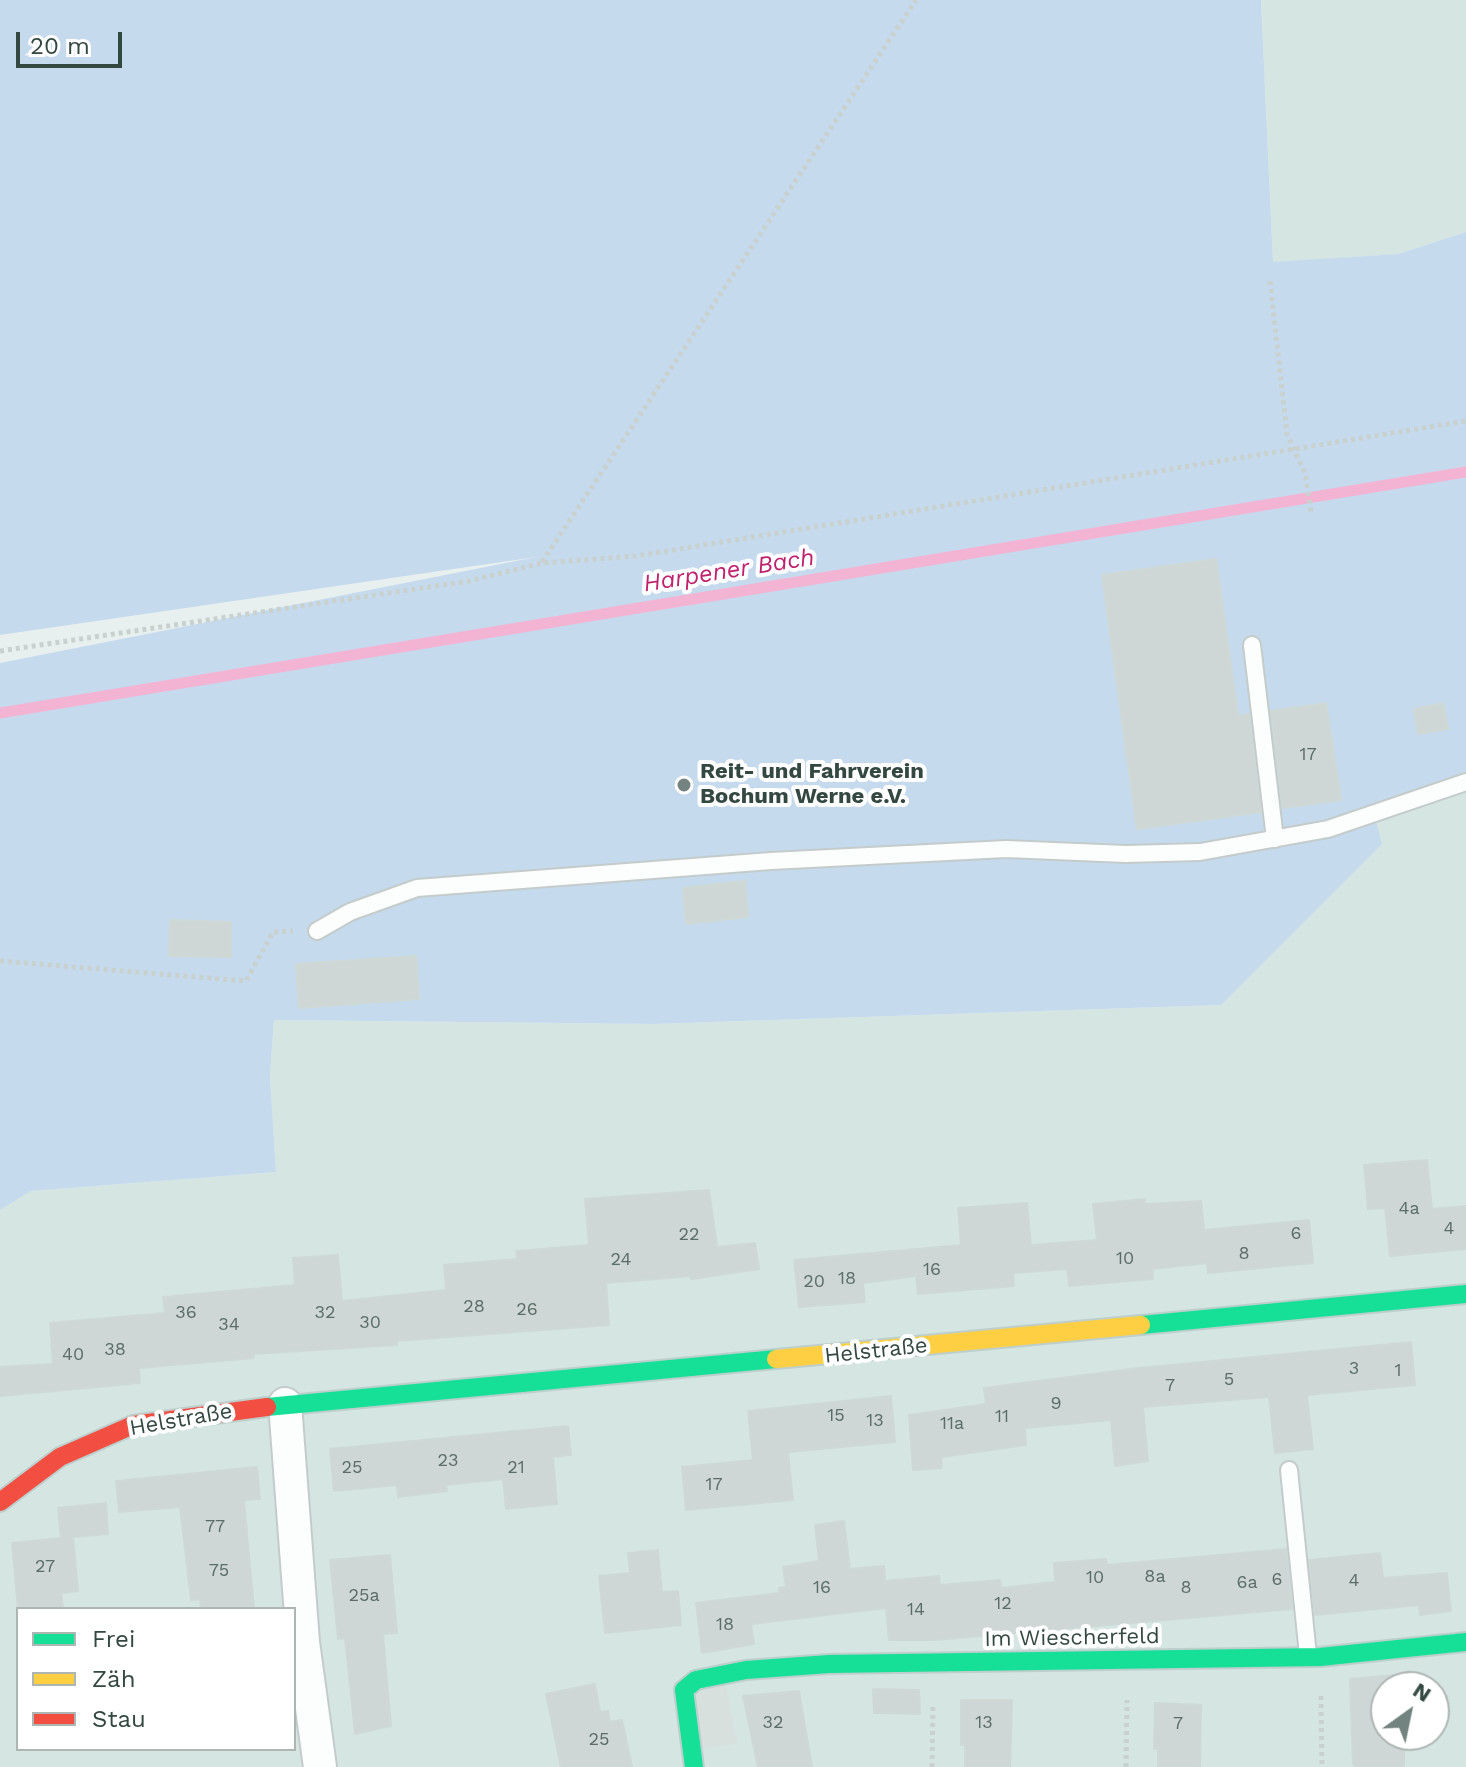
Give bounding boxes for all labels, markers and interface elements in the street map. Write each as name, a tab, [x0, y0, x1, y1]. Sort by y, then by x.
scale bar	[20, 16, 126, 66]
text: 20 m	[30, 32, 90, 60]
water label: Harpener Bach	[642, 543, 816, 599]
house number: 17	[1299, 744, 1317, 766]
place label: Reit- und Fahrverein Bochum Werne e.V.	[700, 759, 924, 810]
marker: Reit- und Fahrverein Bochum Werne e.V.	[675, 776, 693, 794]
house number: 4a	[1398, 1198, 1420, 1220]
house number: 4	[1444, 1218, 1454, 1240]
house number: 6	[1291, 1223, 1301, 1245]
house number: 22	[679, 1224, 699, 1246]
house number: 8	[1238, 1243, 1250, 1265]
house number: 10	[1116, 1248, 1134, 1270]
house number: 24	[611, 1249, 631, 1271]
house number: 16	[923, 1259, 941, 1281]
house number: 18	[838, 1268, 856, 1290]
house number: 20	[803, 1271, 825, 1293]
house number: 28	[463, 1296, 485, 1318]
house number: 26	[516, 1299, 538, 1321]
house number: 36	[175, 1302, 197, 1324]
house number: 32	[315, 1302, 335, 1324]
house number: 30	[359, 1312, 381, 1334]
house number: 34	[218, 1314, 240, 1336]
street label: Helstraße	[823, 1332, 929, 1370]
house number: 38	[104, 1339, 126, 1361]
house number: 40	[62, 1344, 84, 1366]
house number: 3	[1349, 1358, 1359, 1380]
house number: 1	[1394, 1360, 1402, 1382]
house number: 5	[1224, 1369, 1234, 1391]
house number: 7	[1165, 1375, 1175, 1397]
house number: 9	[1050, 1393, 1062, 1415]
street label: Helstraße	[128, 1398, 234, 1442]
house number: 15	[827, 1405, 845, 1427]
house number: 11	[995, 1406, 1009, 1428]
house number: 13	[866, 1410, 884, 1432]
house number: 11a	[940, 1413, 964, 1435]
house number: 23	[438, 1450, 458, 1472]
house number: 25	[342, 1457, 362, 1479]
house number: 21	[507, 1457, 525, 1479]
house number: 17	[705, 1474, 723, 1496]
house number: 77	[205, 1516, 225, 1538]
house number: 27	[35, 1556, 55, 1578]
house number: 75	[209, 1560, 229, 1582]
house number: 8a	[1144, 1566, 1166, 1588]
house number: 10	[1086, 1567, 1104, 1589]
house number: 6	[1272, 1569, 1282, 1591]
house number: 4	[1349, 1570, 1359, 1592]
house number: 6a	[1236, 1572, 1258, 1594]
house number: 16	[813, 1577, 831, 1599]
house number: 8	[1180, 1577, 1192, 1599]
house number: 25a	[348, 1585, 380, 1607]
house number: 12	[994, 1593, 1012, 1615]
house number: 14	[907, 1599, 925, 1621]
legend	[16, 1607, 296, 1751]
house number: 18	[716, 1614, 734, 1636]
street label: Im Wiescherfeld	[984, 1623, 1160, 1653]
text: Frei	[92, 1625, 135, 1653]
text: Zäh	[92, 1665, 136, 1693]
north arrow	[1370, 1671, 1450, 1751]
text: N	[1409, 1677, 1436, 1707]
text: Stau	[92, 1705, 146, 1733]
house number: 32	[763, 1712, 783, 1734]
house number: 13	[975, 1712, 993, 1734]
house number: 7	[1173, 1713, 1183, 1735]
house number: 25	[589, 1729, 609, 1751]

